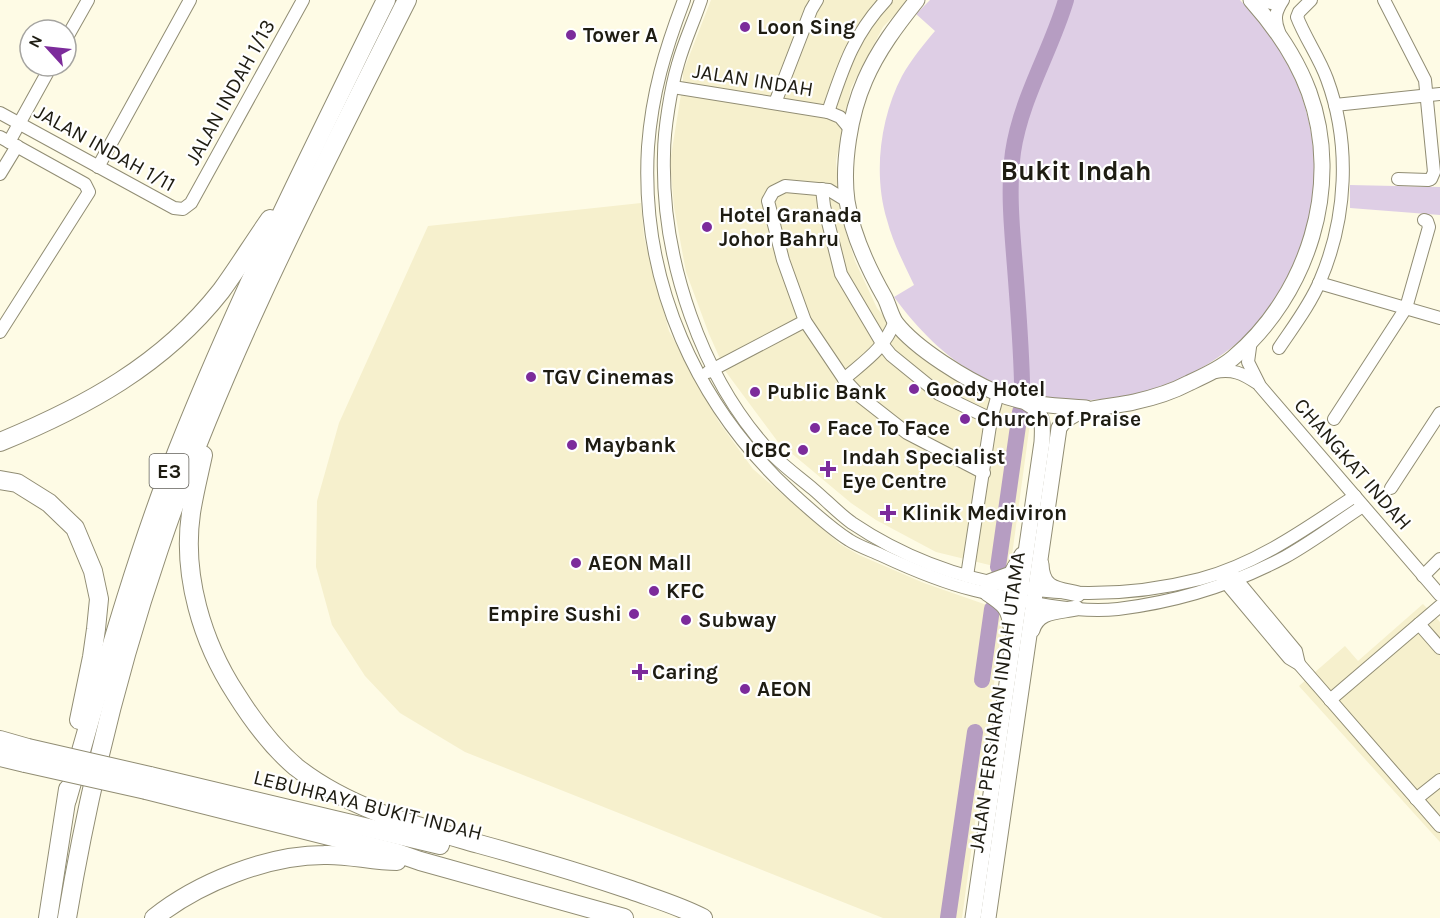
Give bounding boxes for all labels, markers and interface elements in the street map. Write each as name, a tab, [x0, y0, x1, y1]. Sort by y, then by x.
street label: JALAN INDAH 1/13	[180, 15, 280, 169]
place label: Loon Sing	[757, 15, 855, 39]
north arrow	[18, 18, 78, 78]
marker: Loon Sing	[738, 20, 752, 34]
place label: Tower A	[583, 23, 658, 47]
marker: Tower A	[564, 28, 578, 42]
text: N	[24, 32, 46, 51]
street label: JALAN INDAH	[691, 59, 815, 101]
street label: JALAN INDAH 1/11	[31, 99, 179, 197]
district label: Bukit Indah	[1001, 155, 1151, 187]
place label: Hotel Granada Johor Bahru	[719, 203, 862, 251]
marker: Hotel Granada Johor Bahru	[700, 220, 714, 234]
place label: TGV Cinemas	[543, 365, 674, 389]
marker: TGV Cinemas	[524, 370, 538, 384]
place label: Goody Hotel	[926, 377, 1045, 401]
place label: Public Bank	[767, 380, 887, 404]
marker: Goody Hotel	[907, 382, 921, 396]
marker: Public Bank	[748, 385, 762, 399]
street label: CHANGKAT INDAH	[1289, 393, 1417, 535]
place label: Church of Praise	[977, 407, 1141, 431]
marker: Church of Praise	[958, 412, 972, 426]
place label: Face To Face	[827, 416, 950, 440]
marker: Face To Face	[808, 421, 822, 435]
place label: Maybank	[584, 433, 676, 457]
marker: Maybank	[565, 438, 579, 452]
place label: ICBC	[744, 438, 791, 462]
marker: ICBC	[796, 443, 810, 457]
place label: Indah Specialist Eye Centre	[842, 445, 1005, 493]
road number: E3	[150, 454, 188, 488]
marker: Indah Specialist Eye Centre	[819, 460, 837, 478]
place label: Klinik Mediviron	[902, 501, 1067, 525]
marker: Klinik Mediviron	[879, 504, 897, 522]
street label: JALAN PERSIARAN INDAH UTAMA	[964, 550, 1030, 854]
place label: AEON Mall	[588, 551, 692, 575]
marker: AEON Mall	[569, 556, 583, 570]
place label: KFC	[666, 579, 705, 603]
marker: KFC	[647, 584, 661, 598]
place label: Empire Sushi	[488, 602, 622, 626]
marker: Empire Sushi	[627, 607, 641, 621]
place label: Subway	[698, 608, 777, 632]
marker: Subway	[679, 613, 693, 627]
place label: Caring	[652, 660, 718, 684]
marker: Caring	[633, 665, 647, 679]
place label: AEON	[757, 677, 812, 701]
marker: AEON	[738, 682, 752, 696]
street label: LEBUHRAYA BUKIT INDAH	[251, 765, 485, 845]

